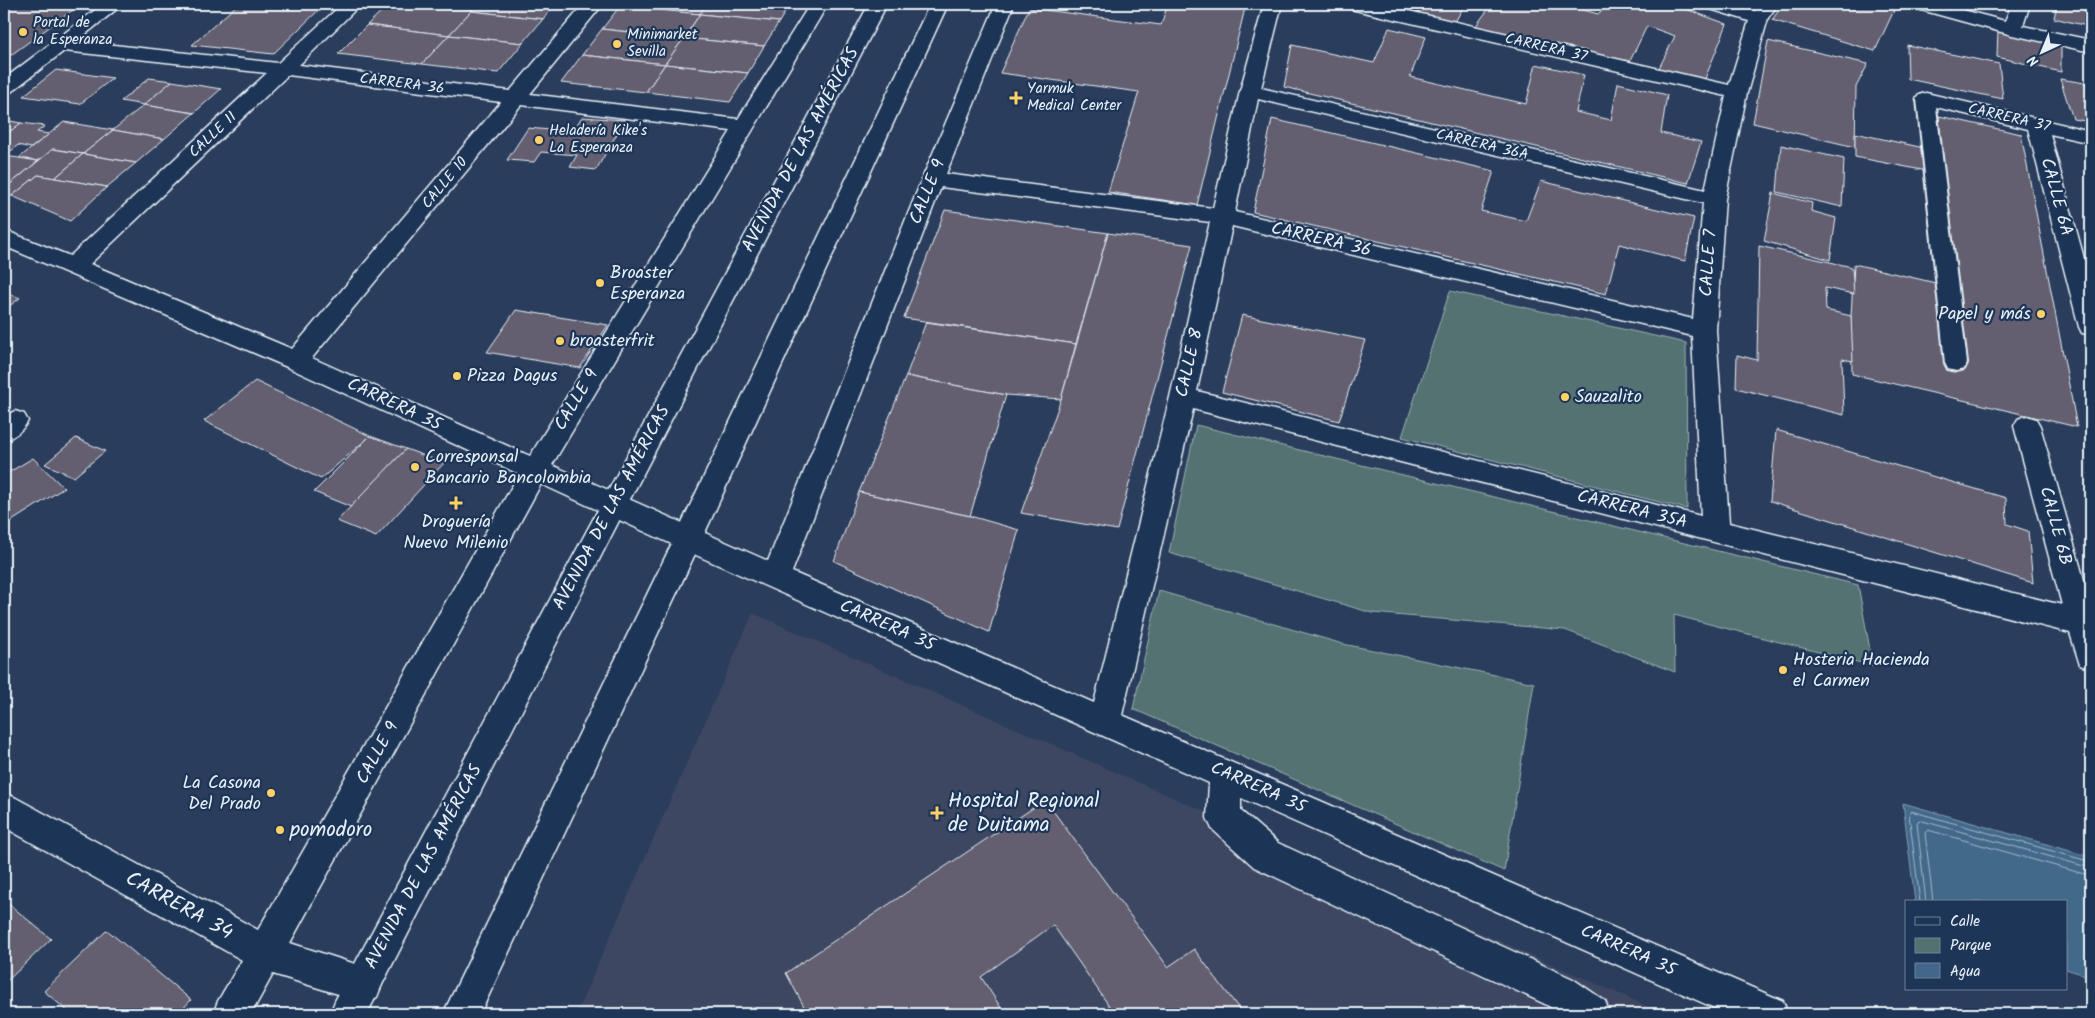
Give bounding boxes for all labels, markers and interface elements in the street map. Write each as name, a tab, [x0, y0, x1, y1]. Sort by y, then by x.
place label: Portal de la Esperanza	[33, 11, 112, 52]
place label: Minimarket Sevilla	[627, 23, 698, 64]
marker: Portal de la Esperanza	[17, 26, 29, 38]
street label: CARRERA 37	[1502, 27, 1591, 69]
north arrow	[2018, 28, 2068, 78]
marker: Minimarket Sevilla	[611, 38, 623, 50]
street label: AVENIDA DE LAS AMÉRICAS	[735, 42, 868, 258]
text: N	[2023, 50, 2044, 72]
street label: CARRERA 36	[358, 67, 446, 101]
place label: Yarmuk Medical Center	[1027, 77, 1122, 118]
marker: Yarmuk Medical Center	[1009, 91, 1023, 105]
street label: CARRERA 37	[1965, 97, 2054, 139]
street label: CALLE 11	[183, 106, 243, 164]
place label: Heladería Kike's La Esperanza	[549, 119, 648, 160]
street label: CARRERA 36A	[1433, 123, 1531, 167]
marker: Heladería Kike's La Esperanza	[533, 134, 545, 146]
street label: CALLE 10	[416, 151, 474, 214]
street label: CALLE 9	[902, 155, 954, 229]
street label: CALLE 6A	[2032, 155, 2080, 239]
street label: CARRERA 36	[1268, 214, 1374, 266]
street label: CALLE 7	[1692, 228, 1726, 298]
place label: Broaster Esperanza	[610, 259, 685, 309]
marker: Broaster Esperanza	[594, 277, 606, 289]
place label: Papel y más	[1938, 300, 2031, 329]
marker: Papel y más	[2035, 308, 2047, 320]
street label: CALLE 8	[1168, 325, 1212, 400]
place label: broasterfrit	[570, 327, 656, 356]
marker: broasterfrit	[554, 335, 566, 347]
place label: Pizza Dagus	[467, 362, 558, 391]
street label: CALLE 9	[547, 363, 607, 437]
street label: CARRERA 35	[342, 370, 448, 440]
marker: Pizza Dagus	[451, 370, 463, 382]
place label: Sauzalito	[1575, 383, 1642, 412]
marker: Sauzalito	[1559, 391, 1571, 403]
street label: AVENIDA DE LAS AMÉRICAS	[546, 400, 679, 616]
place label: Corresponsal Bancario Bancolombia	[425, 443, 591, 493]
marker: Corresponsal Bancario Bancolombia	[409, 461, 421, 473]
street label: CARRERA 35A	[1574, 482, 1690, 538]
street label: CALLE 6B	[2031, 483, 2079, 569]
marker: Droguería Nuevo Milenio	[450, 497, 462, 509]
place label: Droguería Nuevo Milenio	[404, 508, 508, 558]
street label: CARRERA 35	[835, 592, 941, 661]
place label: Hosteria Hacienda el Carmen	[1793, 646, 1930, 696]
marker: Hosteria Hacienda el Carmen	[1777, 664, 1789, 676]
street label: CALLE 9	[349, 716, 407, 790]
street label: CARRERA 35	[1206, 754, 1312, 823]
street label: AVENIDA DE LAS AMÉRICAS	[358, 759, 491, 975]
place label: La Casona Del Prado	[182, 769, 261, 819]
place label: Hospital Regional de Duitama	[948, 785, 1100, 842]
marker: La Casona Del Prado	[265, 787, 277, 799]
marker: Hospital Regional de Duitama	[930, 806, 944, 820]
place label: pomodoro	[289, 814, 372, 847]
marker: pomodoro	[274, 824, 286, 836]
street label: CARRERA 34	[119, 863, 239, 949]
legend	[1905, 900, 2068, 990]
text: Calle	[1950, 910, 1980, 934]
street label: CARRERA 35	[1576, 917, 1682, 986]
text: Parque	[1950, 934, 1991, 958]
text: Agua	[1950, 960, 1981, 984]

